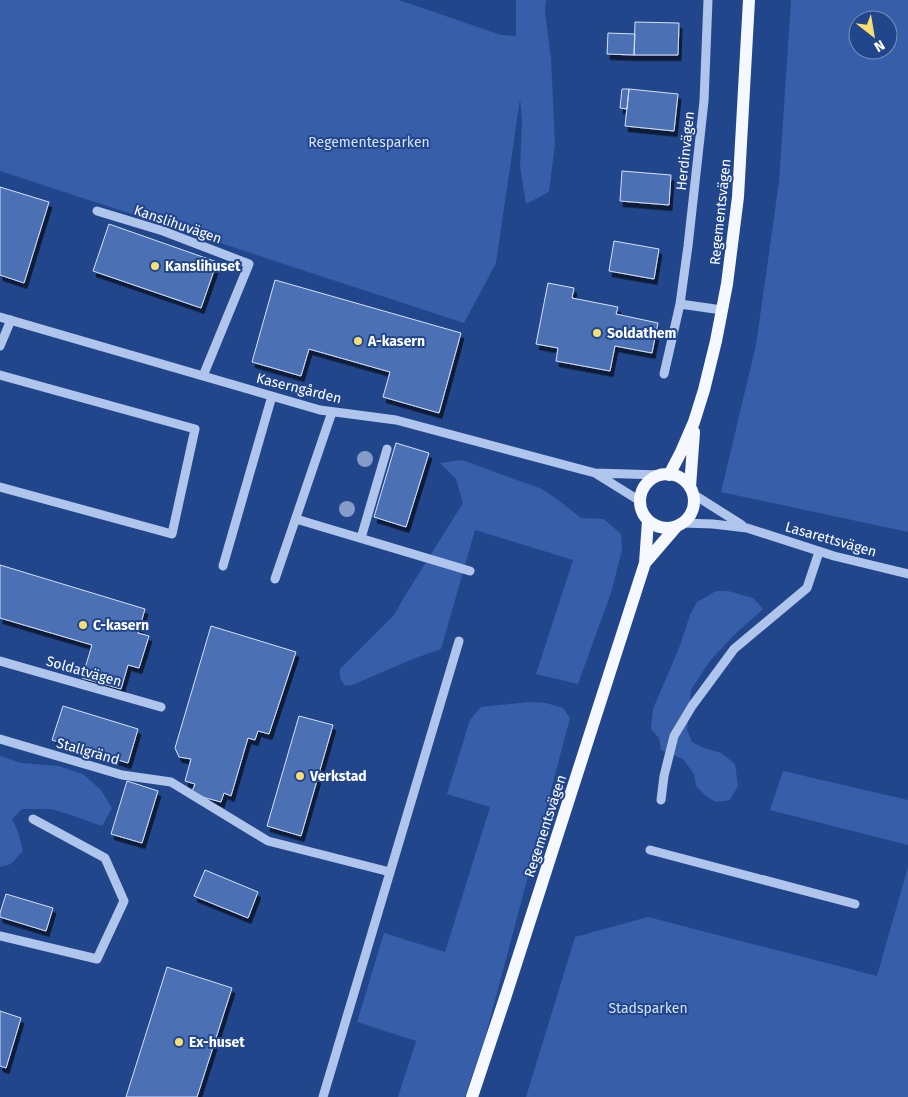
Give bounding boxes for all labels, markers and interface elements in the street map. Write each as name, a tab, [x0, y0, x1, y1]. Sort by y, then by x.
north arrow	[848, 10, 898, 60]
text: N	[871, 36, 888, 55]
street label: Herdinvägen	[673, 111, 698, 192]
park label: Regementesparken	[308, 134, 430, 151]
street label: Regementsvägen	[706, 158, 735, 266]
street label: Kanslihuvägen	[132, 201, 224, 247]
place label: Kanslihuset	[165, 258, 241, 275]
marker: Kanslihuset	[149, 260, 161, 272]
place label: Soldathem	[607, 325, 677, 342]
marker: Soldathem	[591, 327, 603, 339]
place label: A-kasern	[367, 333, 425, 350]
marker: A-kasern	[352, 335, 364, 347]
street label: Kaserngården	[255, 370, 343, 407]
street label: Lasarettsvägen	[783, 518, 879, 561]
place label: C-kasern	[93, 617, 149, 634]
marker: C-kasern	[77, 619, 89, 631]
street label: Soldatvägen	[44, 653, 124, 690]
street label: Stallgränd	[54, 734, 121, 769]
place label: Verkstad	[309, 768, 367, 785]
marker: Verkstad	[294, 770, 306, 782]
street label: Regementsvägen	[521, 773, 570, 880]
park label: Stadsparken	[608, 1000, 688, 1017]
place label: Ex-huset	[189, 1034, 245, 1051]
marker: Ex-huset	[173, 1036, 185, 1048]

